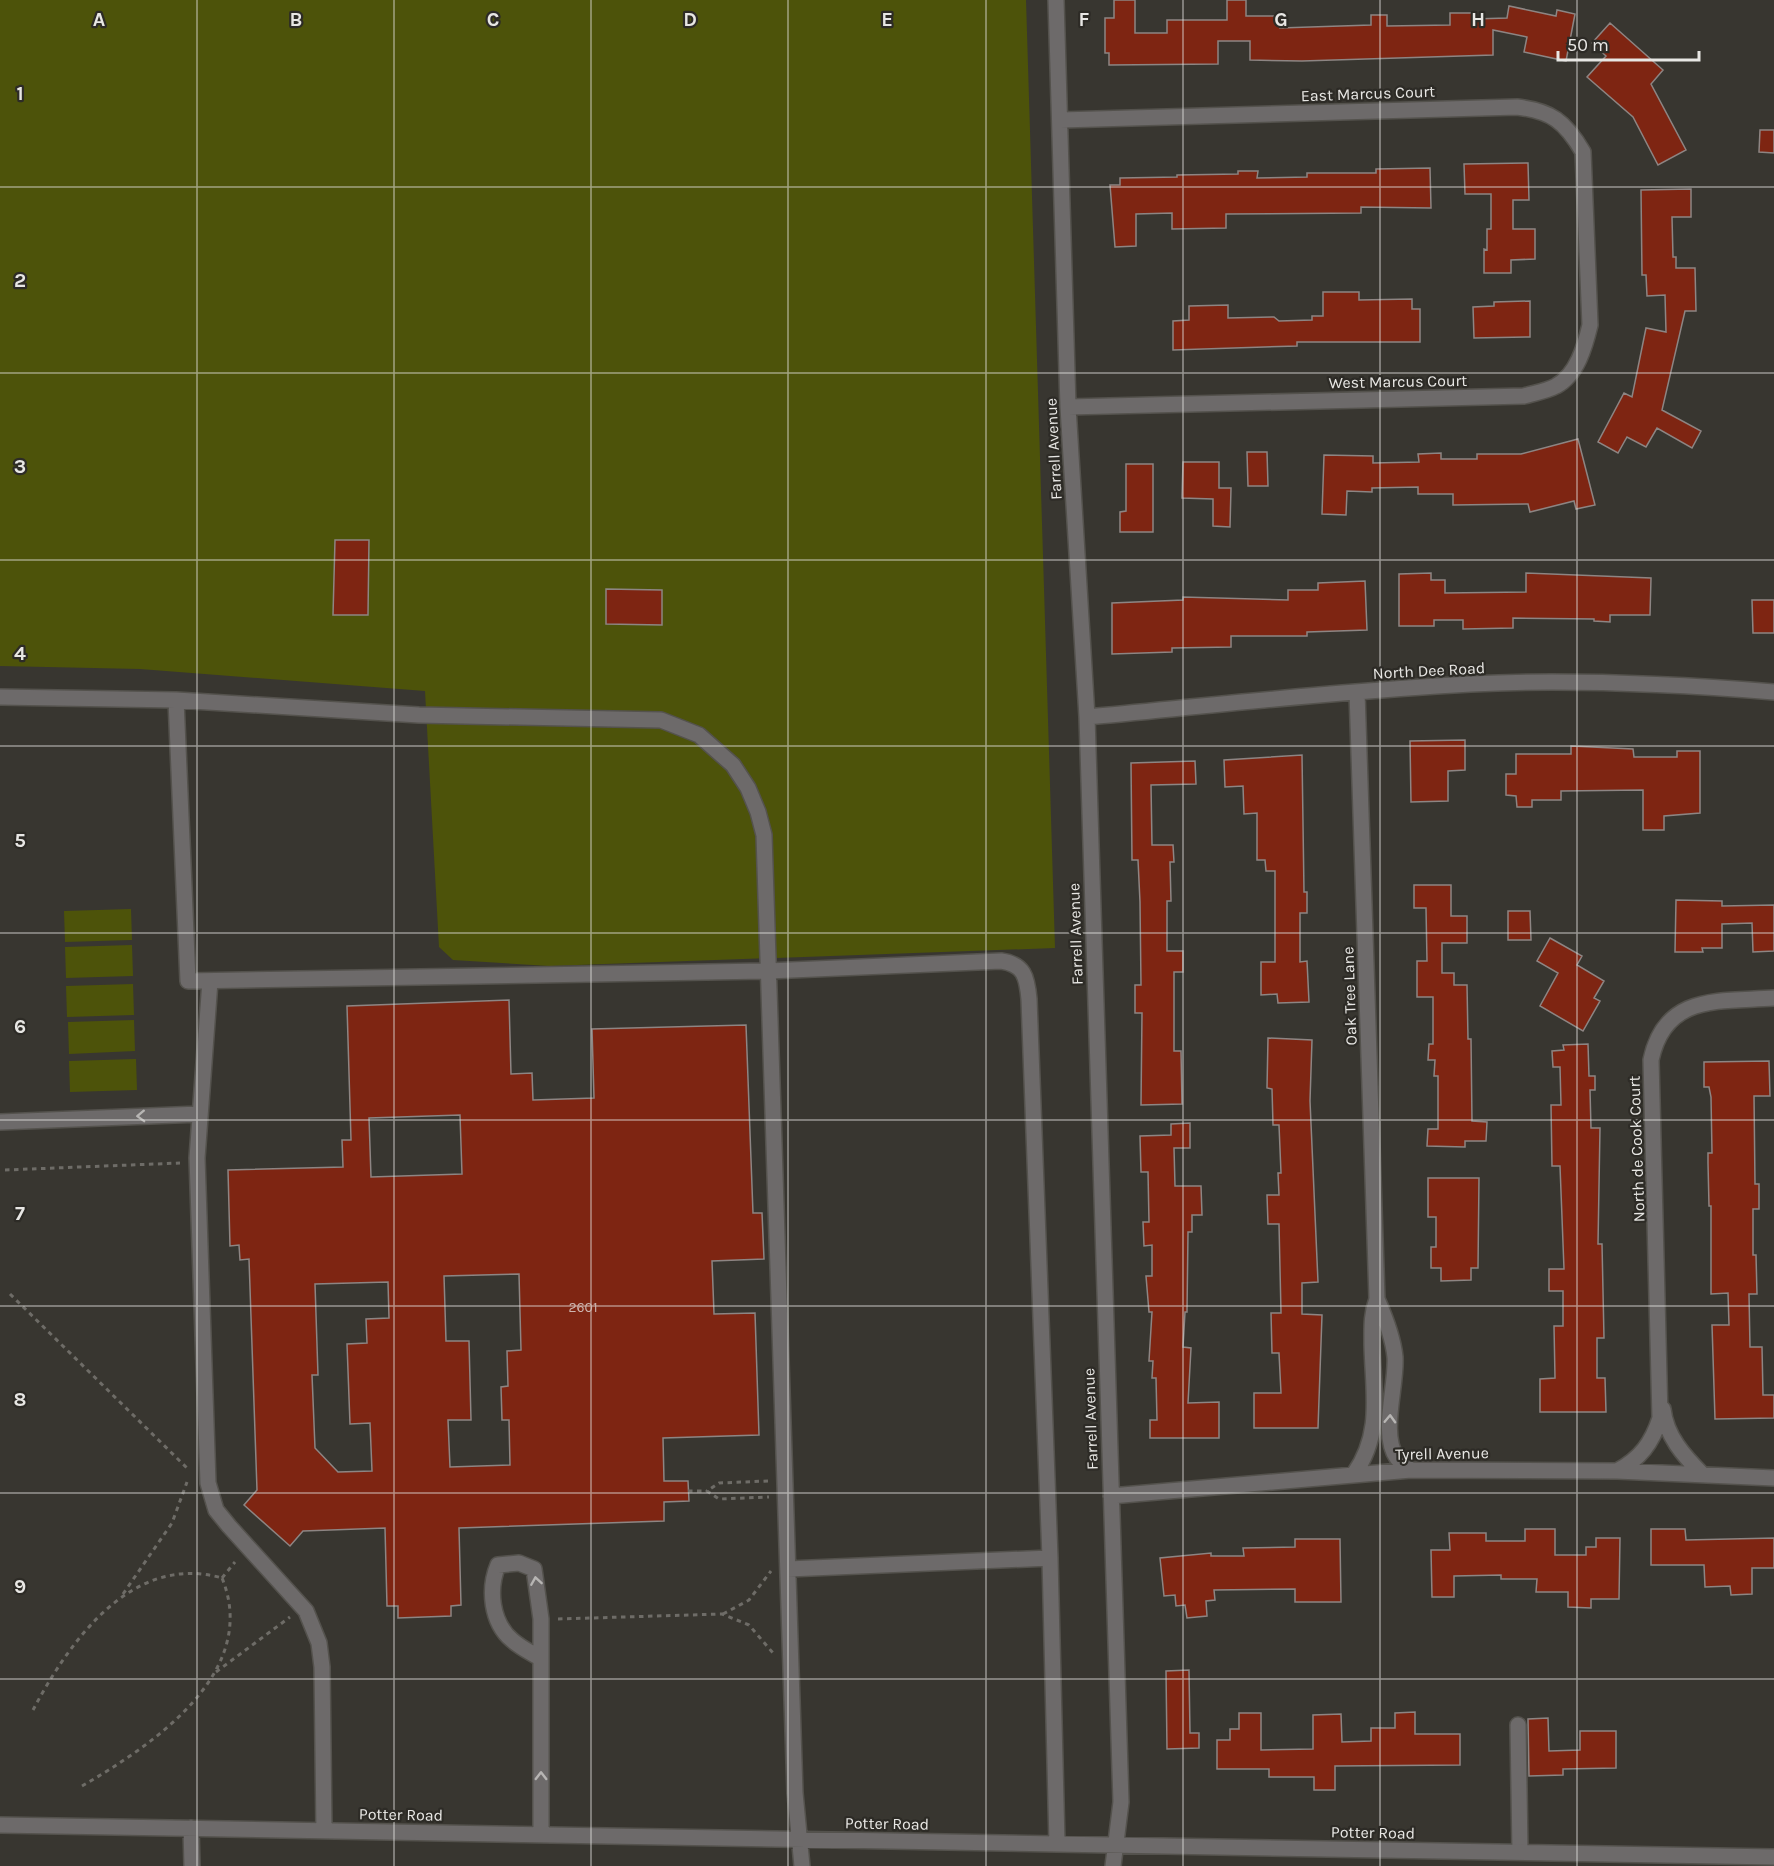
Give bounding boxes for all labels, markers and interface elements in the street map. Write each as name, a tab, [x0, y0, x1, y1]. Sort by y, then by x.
text: A	[93, 8, 106, 31]
text: B	[290, 8, 302, 31]
text: C	[487, 8, 499, 31]
text: D	[683, 8, 697, 31]
text: E	[881, 8, 893, 31]
text: F	[1079, 8, 1090, 31]
text: G	[1274, 8, 1288, 31]
text: H	[1471, 8, 1485, 31]
scale bar	[1558, 24, 1699, 62]
text: 50 m	[1567, 34, 1609, 56]
text: 1	[16, 82, 24, 105]
street label: East Marcus Court	[1301, 82, 1435, 105]
text: 2	[14, 269, 26, 292]
street label: West Marcus Court	[1329, 371, 1467, 392]
street label: Farrell Avenue	[1041, 398, 1066, 500]
text: 3	[14, 455, 26, 478]
text: 4	[14, 642, 26, 665]
street label: North Dee Road	[1372, 658, 1486, 683]
text: 5	[14, 829, 26, 852]
street label: Farrell Avenue	[1064, 883, 1087, 985]
street label: Oak Tree Lane	[1338, 946, 1361, 1046]
text: 6	[14, 1015, 26, 1038]
street label: North de Cook Court	[1624, 1075, 1649, 1223]
one-way arrow	[137, 1110, 146, 1123]
text: 7	[15, 1202, 25, 1225]
house number: 2601	[568, 1299, 598, 1316]
street label: Farrell Avenue	[1079, 1368, 1102, 1470]
text: 8	[14, 1388, 26, 1411]
one-way arrow	[1384, 1415, 1397, 1424]
street label: Tyrell Avenue	[1395, 1443, 1489, 1464]
text: 9	[14, 1575, 26, 1598]
one-way arrow	[530, 1577, 543, 1587]
one-way arrow	[535, 1772, 547, 1781]
street label: Potter Road	[359, 1804, 443, 1825]
street label: Potter Road	[845, 1813, 929, 1834]
street label: Potter Road	[1331, 1822, 1415, 1843]

